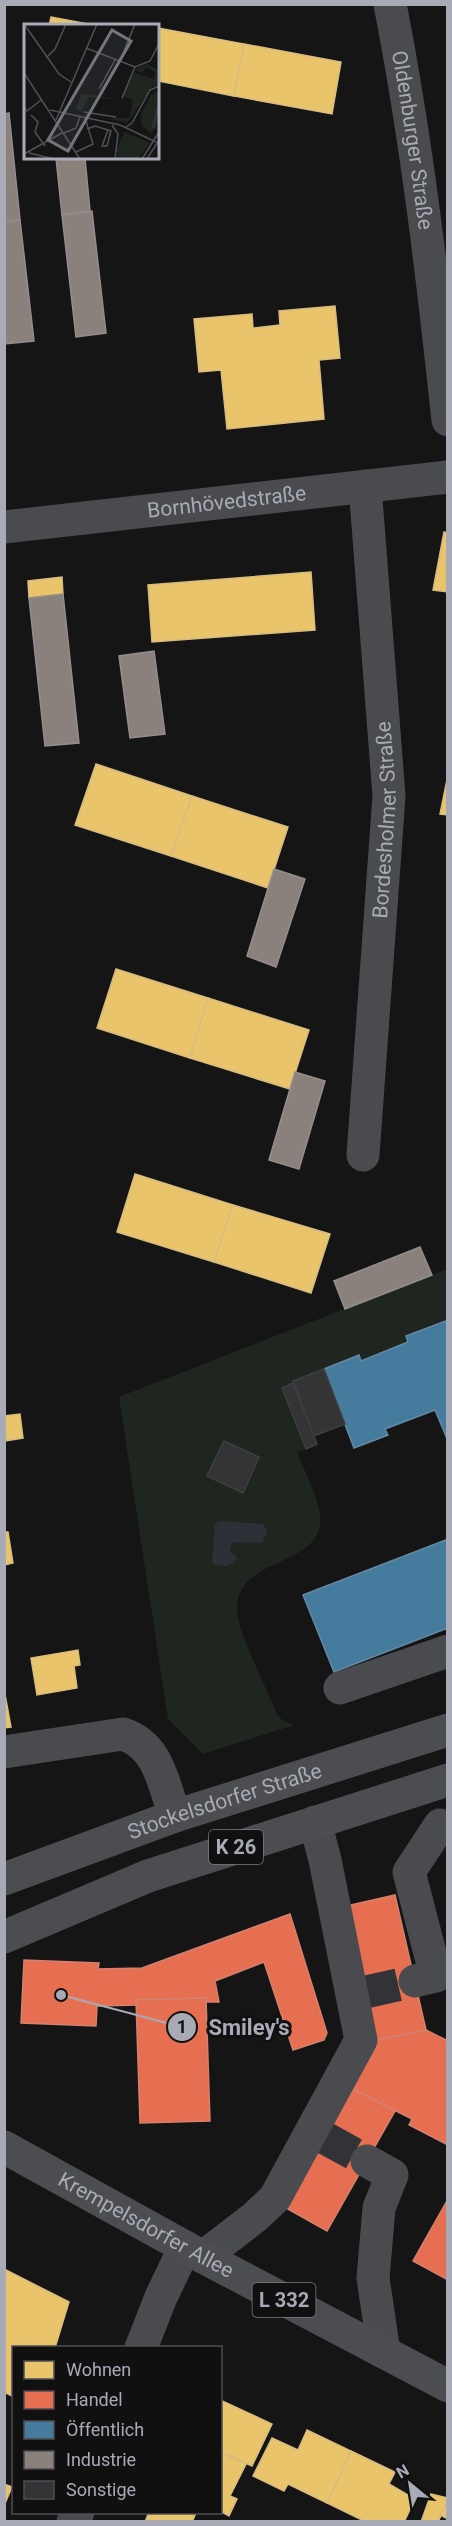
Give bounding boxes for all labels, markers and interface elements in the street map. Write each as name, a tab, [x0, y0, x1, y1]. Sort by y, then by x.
inset map	[24, 24, 159, 159]
street label: Oldenburger Straße	[387, 49, 438, 231]
street label: Bornhövedstraße	[146, 481, 307, 523]
street label: Bordesholmer Straße	[368, 720, 401, 919]
street label: Stockelsdorfer Straße	[124, 1759, 325, 1844]
road number: K 26	[209, 1830, 263, 1864]
callout: Smiley's	[167, 2007, 302, 2047]
text: Smiley's	[208, 2015, 290, 2040]
text: 1	[177, 2016, 187, 2037]
street label: Krempelsdorfer Allee	[54, 2167, 238, 2283]
road number: L 332	[252, 2283, 316, 2317]
legend	[12, 2346, 222, 2514]
text: Wohnen	[66, 2359, 131, 2380]
text: Handel	[66, 2389, 123, 2410]
text: Öffentlich	[66, 2419, 144, 2440]
text: Industrie	[66, 2449, 136, 2470]
north arrow	[380, 2454, 440, 2514]
text: N	[393, 2460, 412, 2482]
text: Sonstige	[66, 2479, 136, 2500]

